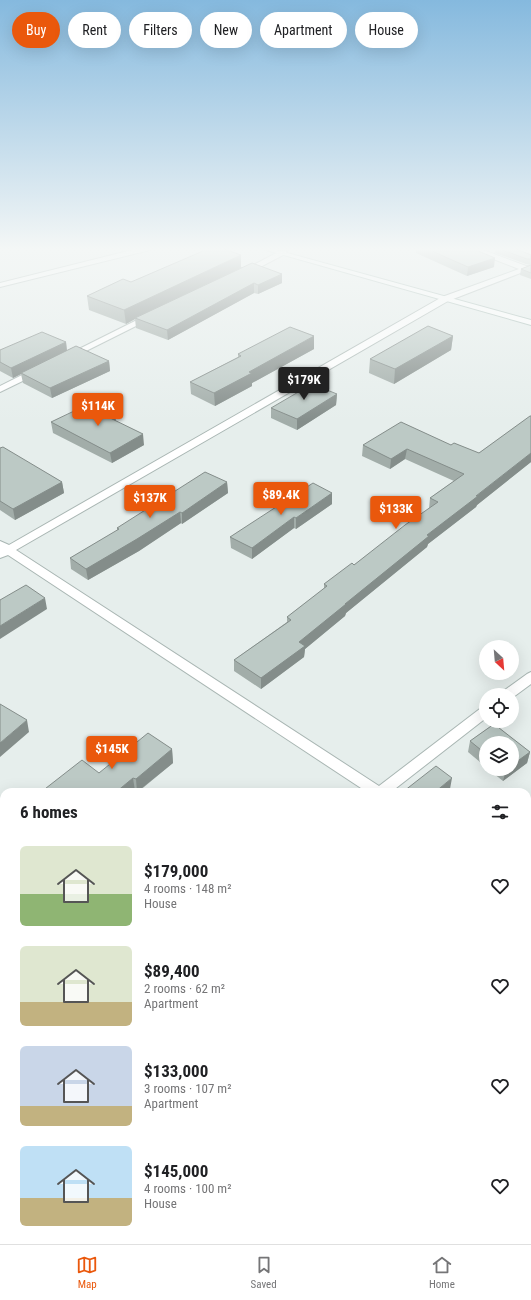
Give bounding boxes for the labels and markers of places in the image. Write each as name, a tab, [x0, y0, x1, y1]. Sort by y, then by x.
pin: $179K	[276, 367, 332, 401]
pin: $114K	[70, 393, 126, 427]
pin: $89.4K	[248, 482, 314, 516]
pin: $137K	[122, 485, 178, 519]
pin: $133K	[368, 496, 424, 530]
pin: $145K	[84, 736, 140, 770]

